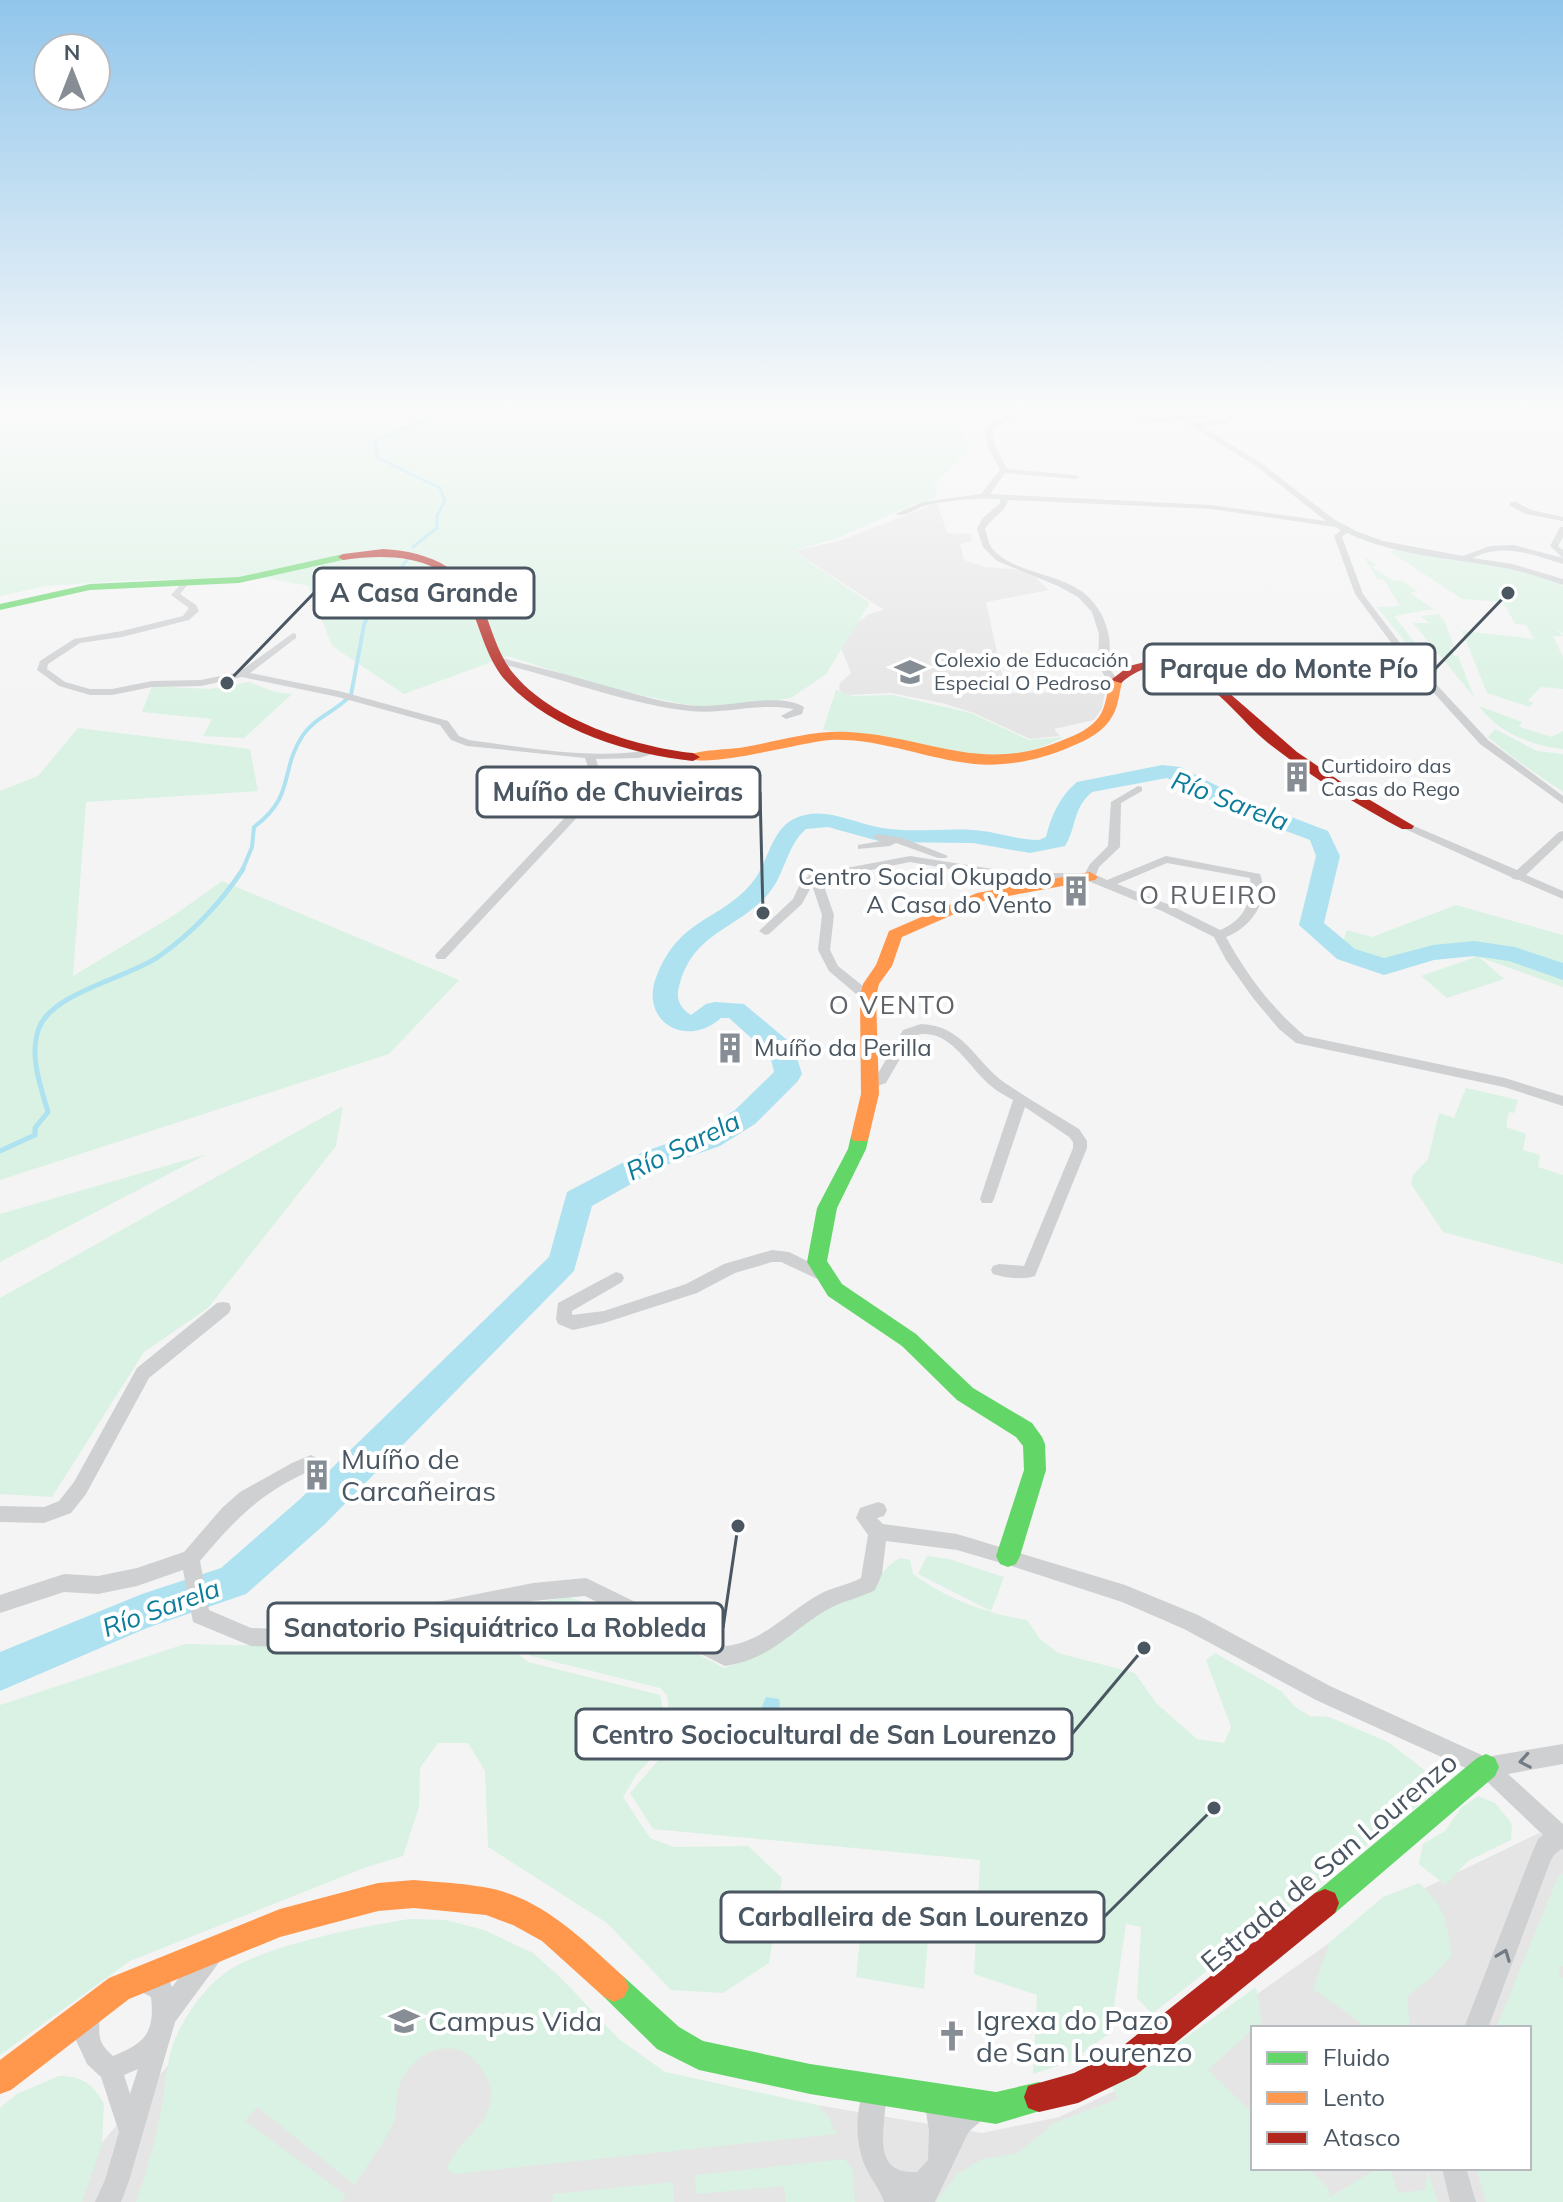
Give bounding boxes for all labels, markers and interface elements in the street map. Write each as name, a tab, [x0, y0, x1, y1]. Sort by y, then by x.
north arrow	[32, 32, 112, 112]
text: N	[64, 38, 80, 66]
callout: A Casa Grande	[314, 568, 534, 618]
text: A Casa Grande	[330, 576, 518, 609]
callout: Parque do Monte Pío	[1144, 644, 1435, 694]
place label: Colexio de Educación Especial O Pedroso	[934, 647, 1129, 695]
text: Parque do Monte Pío	[1160, 652, 1418, 685]
school or university icon: Colexio de Educación Especial O Pedroso	[893, 655, 927, 689]
place label: Curtidoiro das Casas do Rego	[1321, 753, 1460, 801]
building icon: Curtidoiro das Casas do Rego	[1280, 760, 1314, 794]
water label: Río Sarela	[1167, 763, 1293, 838]
callout: Muíño de Chuvieiras	[477, 767, 760, 817]
text: Muíño de Chuvieiras	[493, 775, 743, 808]
place label: Centro Social Okupado A Casa do Vento	[798, 861, 1052, 919]
building icon: Centro Social Okupado A Casa do Vento	[1059, 874, 1093, 908]
district label: O RUEIRO	[1139, 878, 1279, 911]
district label: O VENTO	[829, 988, 957, 1021]
building icon: Muíño da Perilla	[713, 1031, 747, 1065]
place label: Muíño da Perilla	[754, 1032, 932, 1062]
water label: Río Sarela	[620, 1104, 745, 1187]
place label: Muíño de Carcañeiras	[341, 1441, 496, 1508]
building icon: Muíño de Carcañeiras	[300, 1458, 334, 1492]
water label: Río Sarela	[97, 1571, 224, 1644]
callout: Sanatorio Psiquiátrico La Robleda	[268, 1603, 723, 1653]
text: Sanatorio Psiquiátrico La Robleda	[283, 1611, 707, 1644]
callout: Centro Sociocultural de San Lourenzo	[576, 1709, 1072, 1759]
text: Centro Sociocultural de San Lourenzo	[592, 1718, 1056, 1751]
street label: Estrada de San Lourenzo	[1193, 1744, 1464, 1979]
one-way arrow	[1518, 1751, 1531, 1768]
callout: Carballeira de San Lourenzo	[721, 1892, 1104, 1942]
text: Carballeira de San Lourenzo	[737, 1900, 1089, 1933]
one-way arrow	[1494, 1949, 1511, 1963]
place label: Igrexa do Pazo de San Lourenzo	[976, 2002, 1192, 2069]
place label: Campus Vida	[428, 2003, 602, 2038]
school or university icon: Campus Vida	[387, 2004, 421, 2038]
church icon: Igrexa do Pazo de San Lourenzo	[935, 2019, 969, 2053]
legend	[1251, 2026, 1531, 2170]
text: Fluido	[1323, 2042, 1390, 2072]
text: Lento	[1323, 2082, 1385, 2112]
text: Atasco	[1323, 2122, 1400, 2152]

